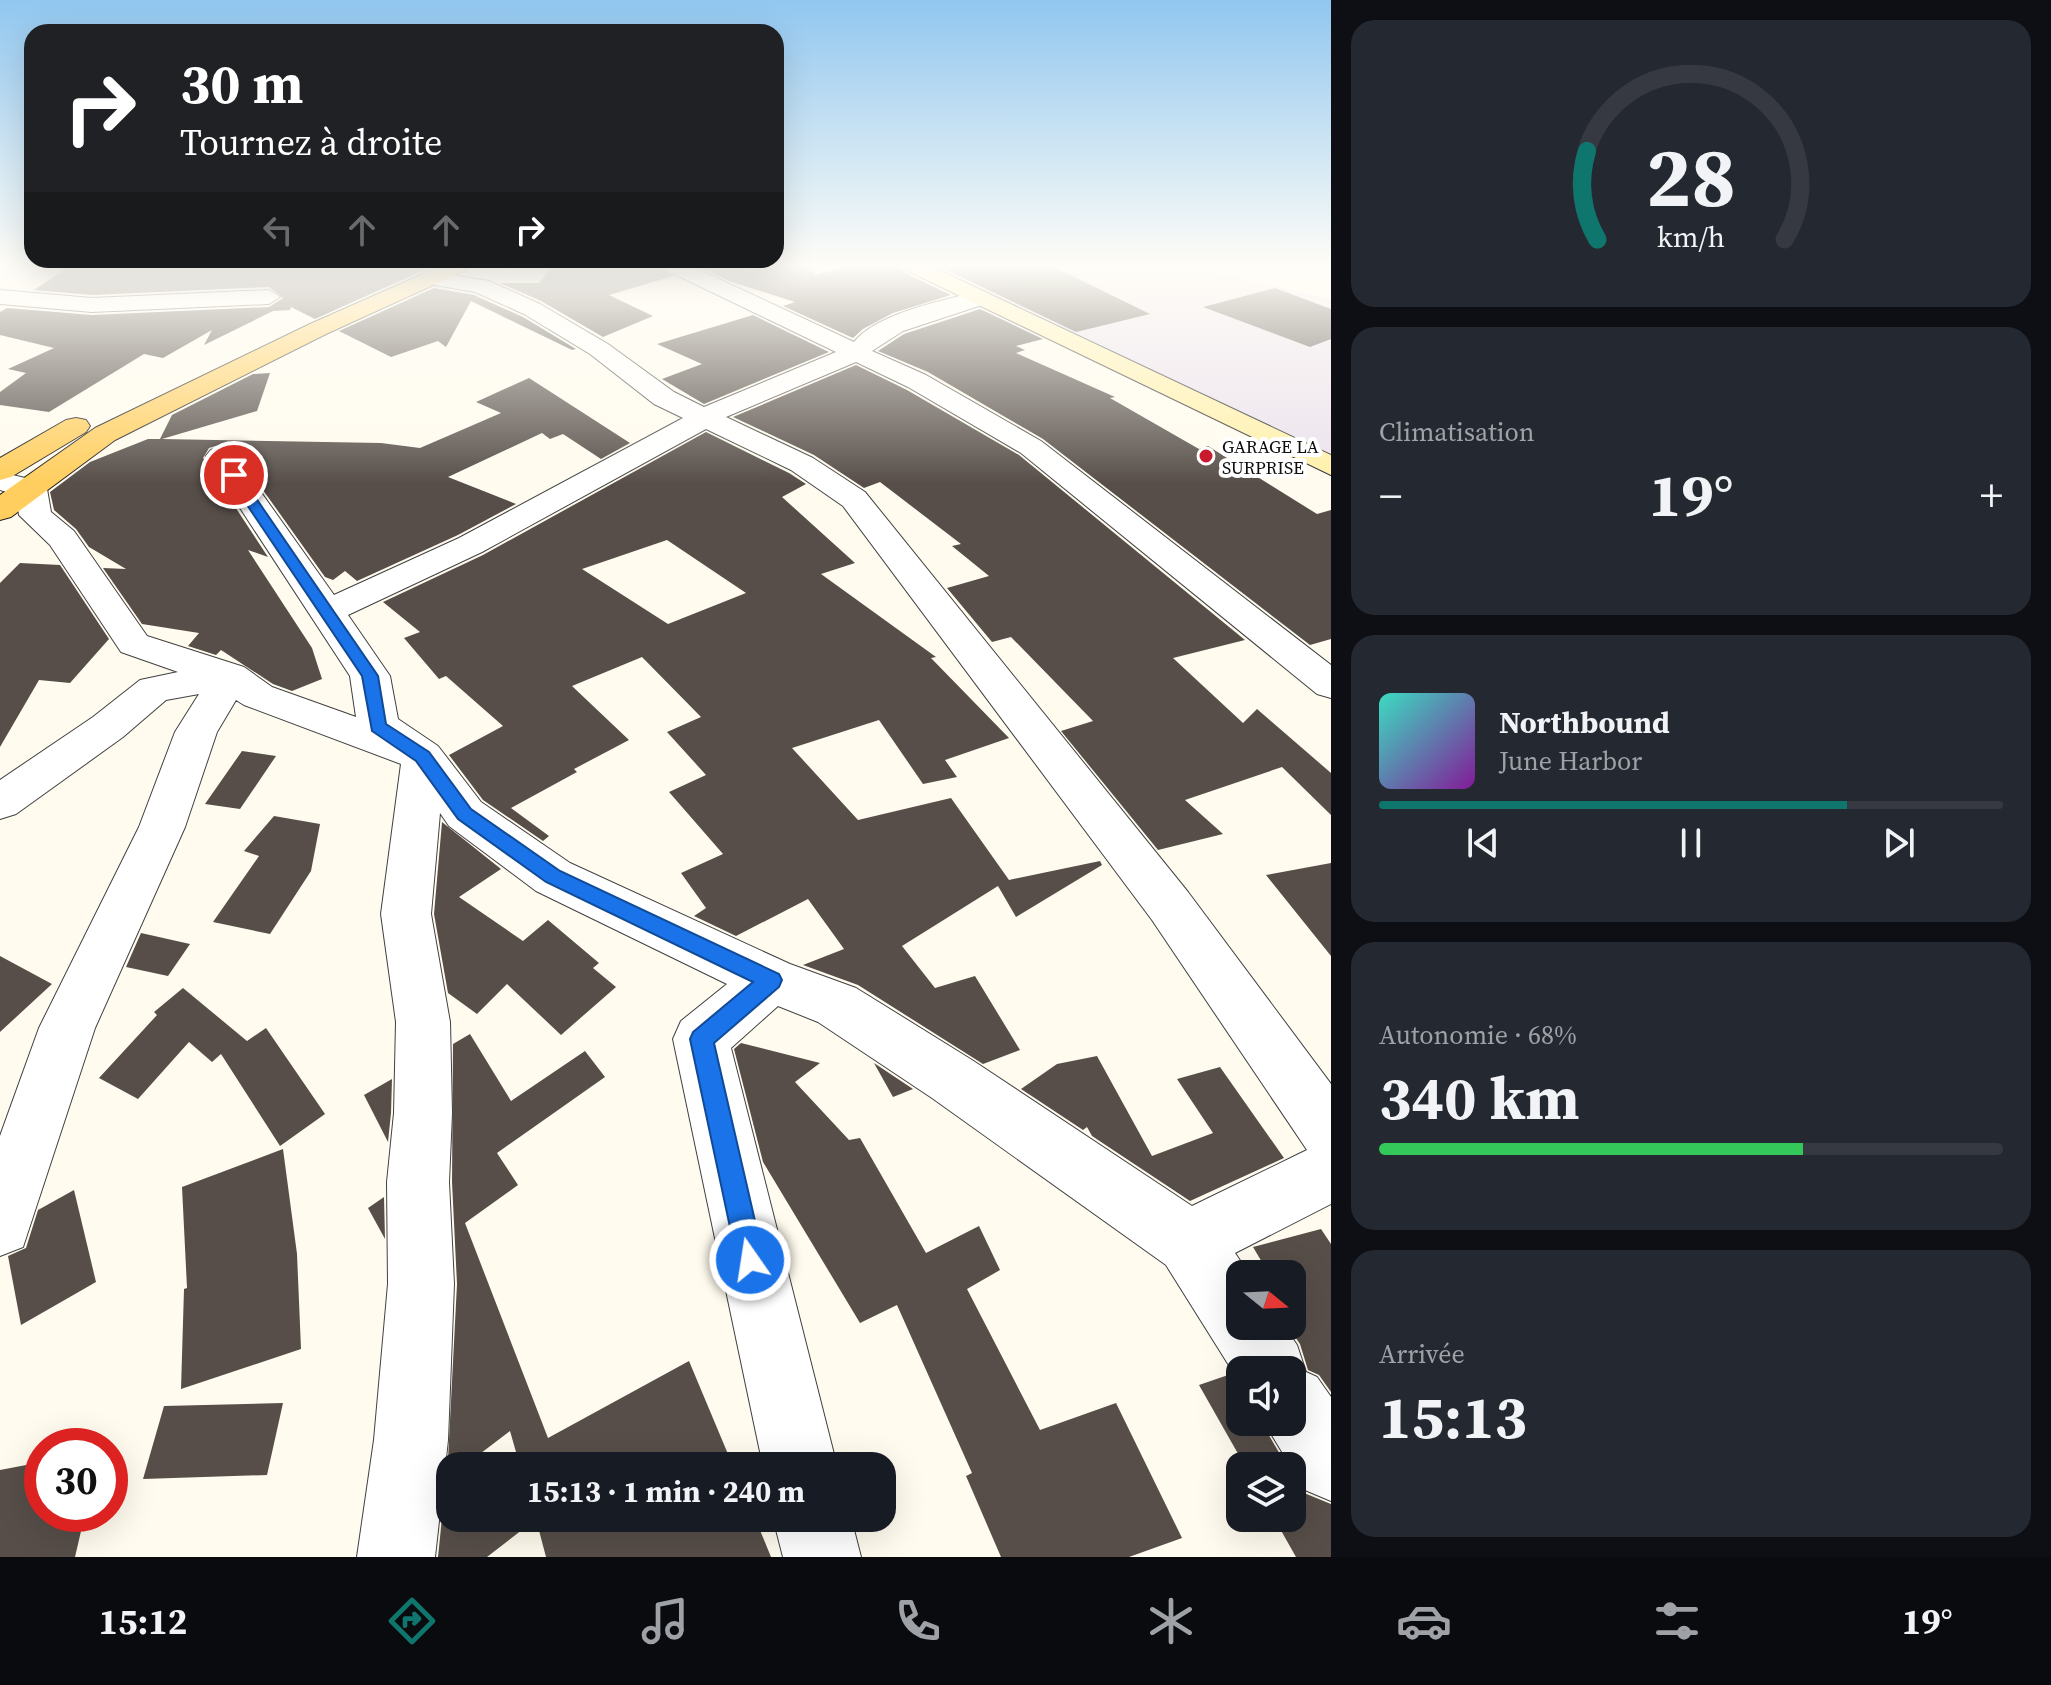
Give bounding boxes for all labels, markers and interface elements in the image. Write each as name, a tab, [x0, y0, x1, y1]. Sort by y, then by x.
text: 30 m	[180, 45, 303, 122]
icon: right	[48, 56, 152, 160]
text: Tournez à droite	[180, 118, 442, 167]
text: 28	[1646, 119, 1736, 233]
icon: left	[256, 208, 300, 252]
icon: ahead	[340, 208, 384, 252]
icon: ahead	[424, 208, 468, 252]
icon: right	[508, 208, 552, 252]
text: km/h	[1657, 217, 1725, 257]
text: Climatisation	[1379, 414, 1535, 450]
place label: GARAGE LA SURPRISE	[1222, 434, 1319, 480]
pin	[200, 441, 268, 509]
marker: GARAGE LA SURPRISE	[1197, 447, 1215, 465]
icon: arrive	[212, 453, 256, 497]
text: 19°	[1649, 454, 1733, 536]
text: −	[1379, 465, 1402, 526]
text: +	[1980, 465, 2003, 526]
text: Northbound	[1499, 702, 1670, 743]
text: June Harbor	[1499, 743, 1642, 779]
icon: previous	[1461, 821, 1505, 865]
icon: pause	[1669, 821, 1713, 865]
icon: next	[1877, 821, 1921, 865]
text: Autonomie · 68%	[1379, 1017, 1577, 1053]
text: 340 km	[1379, 1057, 1580, 1139]
position arrow	[708, 1218, 792, 1302]
north arrow	[1226, 1260, 1306, 1340]
map controls	[1226, 1260, 1306, 1532]
text: Arrivée	[1379, 1336, 1465, 1372]
button: sound	[1226, 1356, 1306, 1436]
text: 15:13	[1379, 1376, 1527, 1458]
speed limit sign: 30	[24, 1428, 128, 1532]
button: layers	[1226, 1452, 1306, 1532]
text: 15:13 · 1 min · 240 m	[527, 1471, 805, 1512]
icon: directions	[384, 1593, 440, 1649]
icon: music	[637, 1593, 693, 1649]
icon: phone	[890, 1593, 946, 1649]
icon: climate	[1143, 1593, 1199, 1649]
icon: car	[1396, 1593, 1452, 1649]
icon: filters	[1649, 1593, 1705, 1649]
text: 15:12	[98, 1597, 187, 1646]
text: 19°	[1902, 1597, 1953, 1646]

